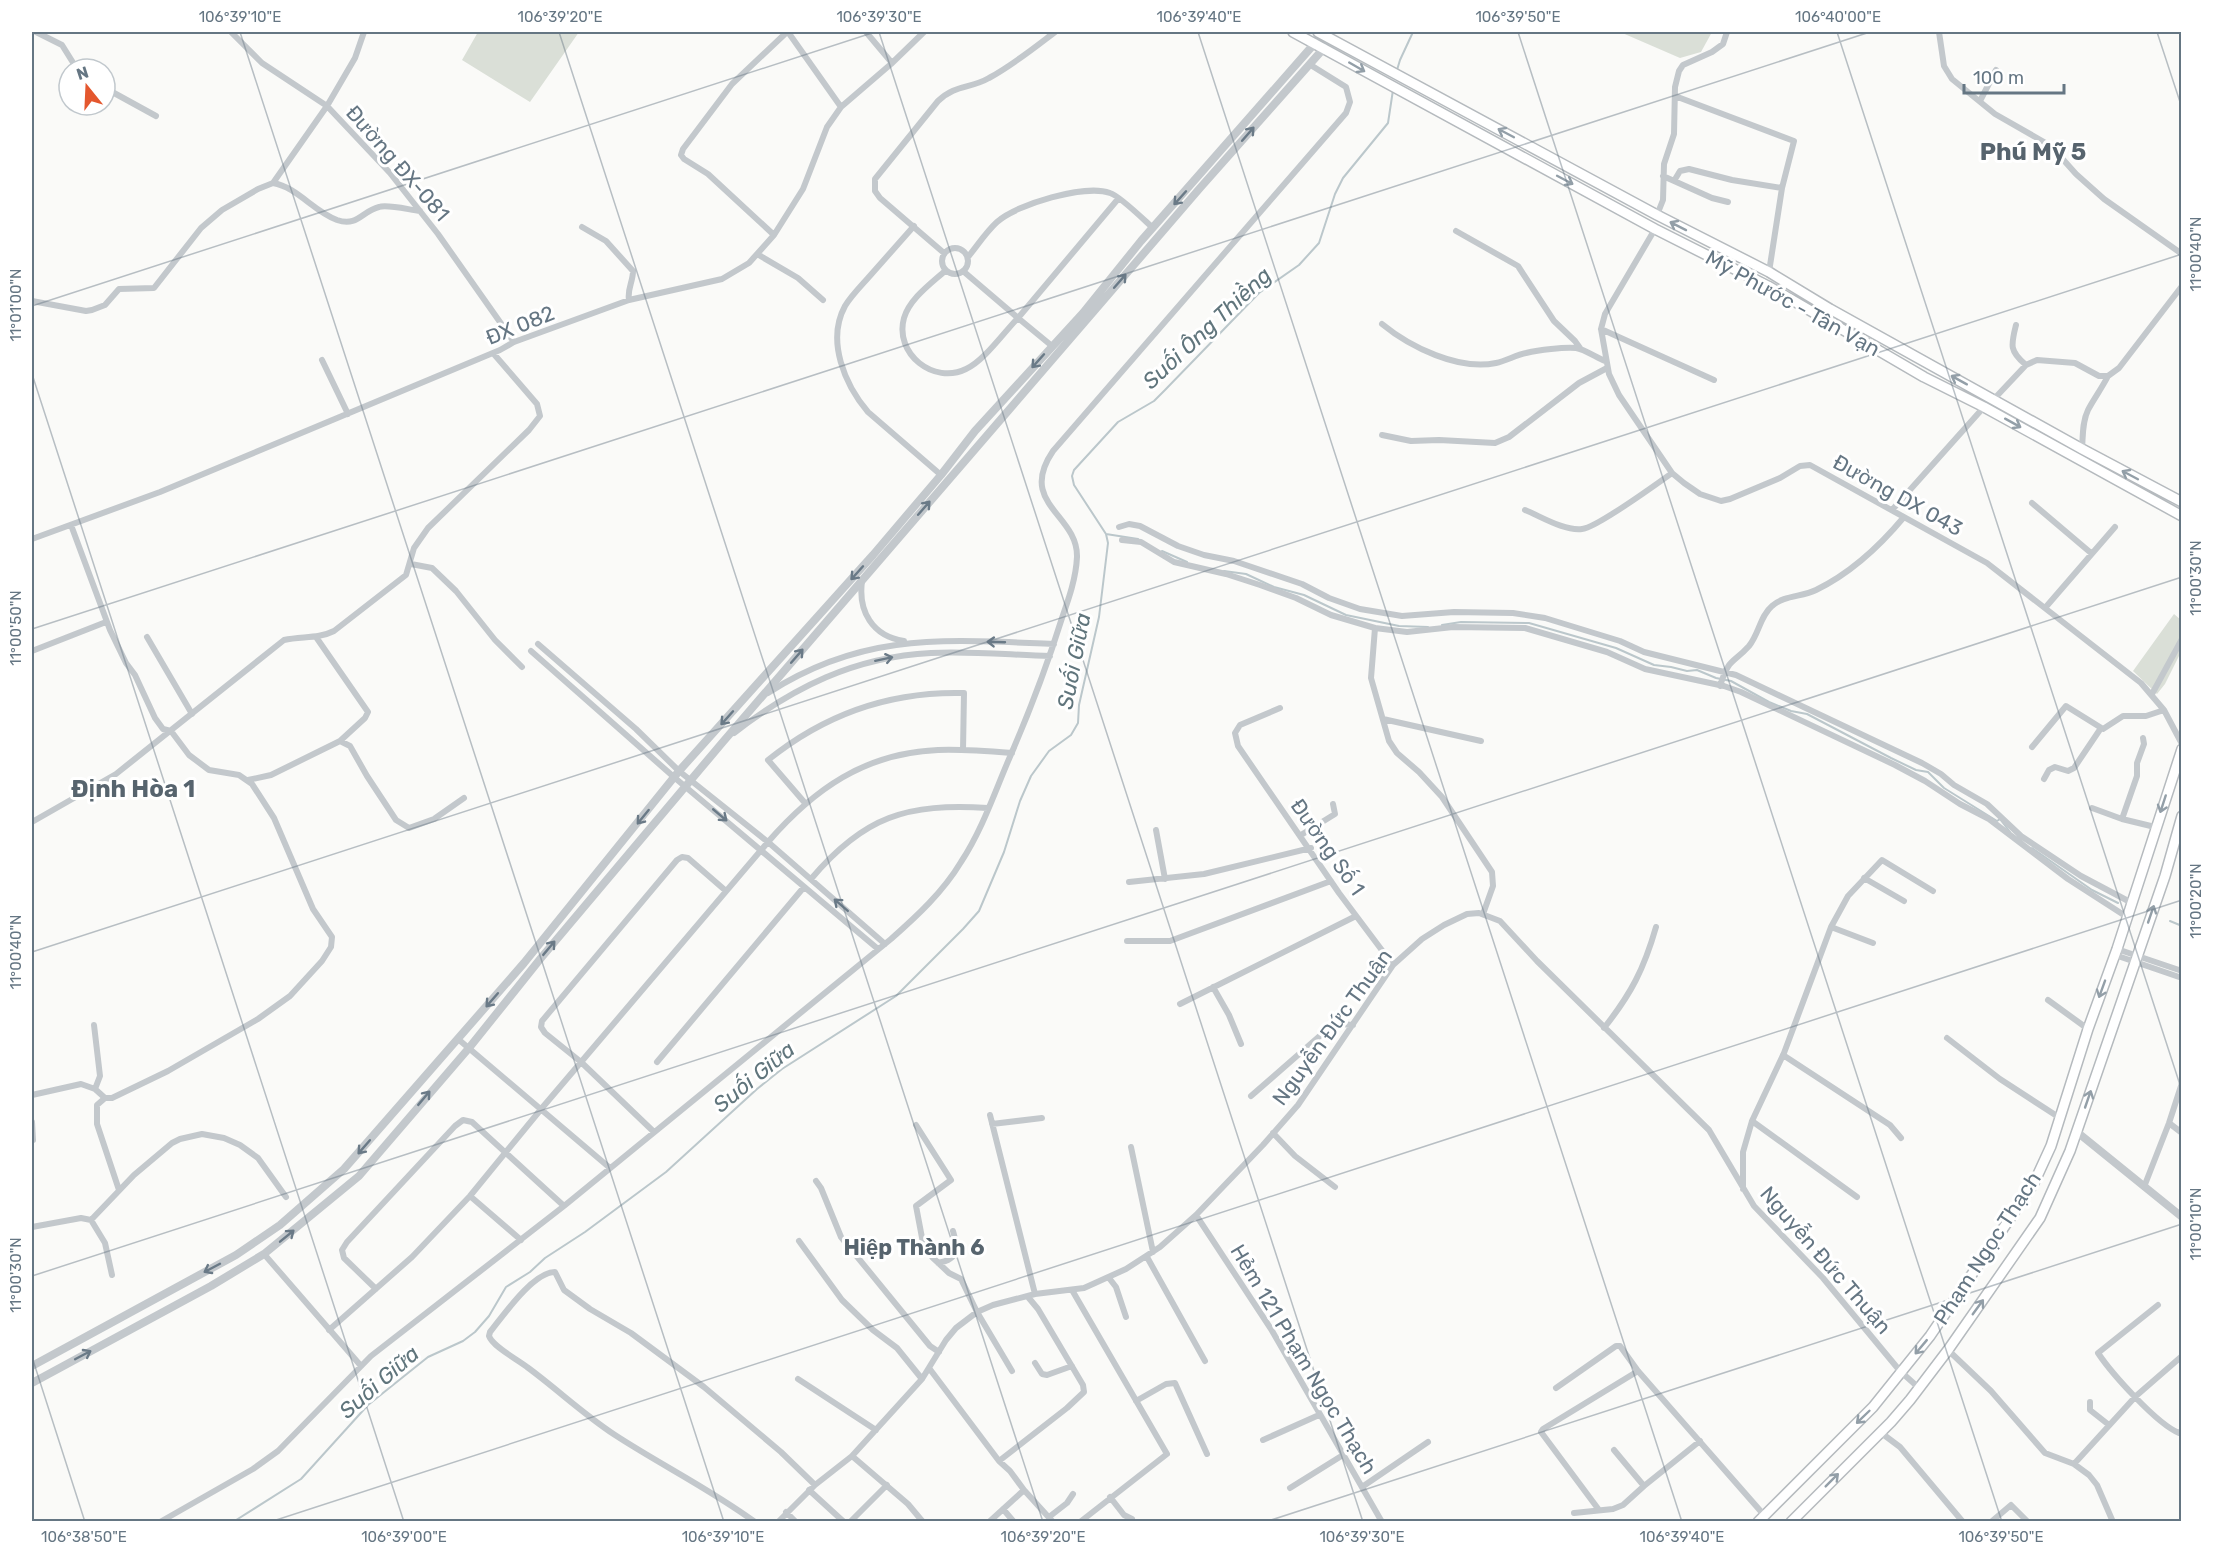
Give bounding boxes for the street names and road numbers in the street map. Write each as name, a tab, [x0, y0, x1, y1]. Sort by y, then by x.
street label: Đường ĐX-081	[341, 100, 455, 226]
street label: Mỹ Phước - Tân Vạn	[1701, 245, 1885, 361]
street label: ĐX 082	[482, 300, 558, 350]
street label: Đường DX 043	[1829, 449, 1967, 541]
street label: Đường Số 1	[1286, 794, 1370, 900]
street label: Nguyễn Đức Thuận	[1267, 944, 1397, 1110]
street label: Phạm Ngọc Thạch	[1928, 1167, 2046, 1329]
street label: Nguyễn Đức Thuận	[1755, 1181, 1897, 1339]
street label: Hẻm 121 Phạm Ngọc Thạch	[1225, 1240, 1383, 1478]

